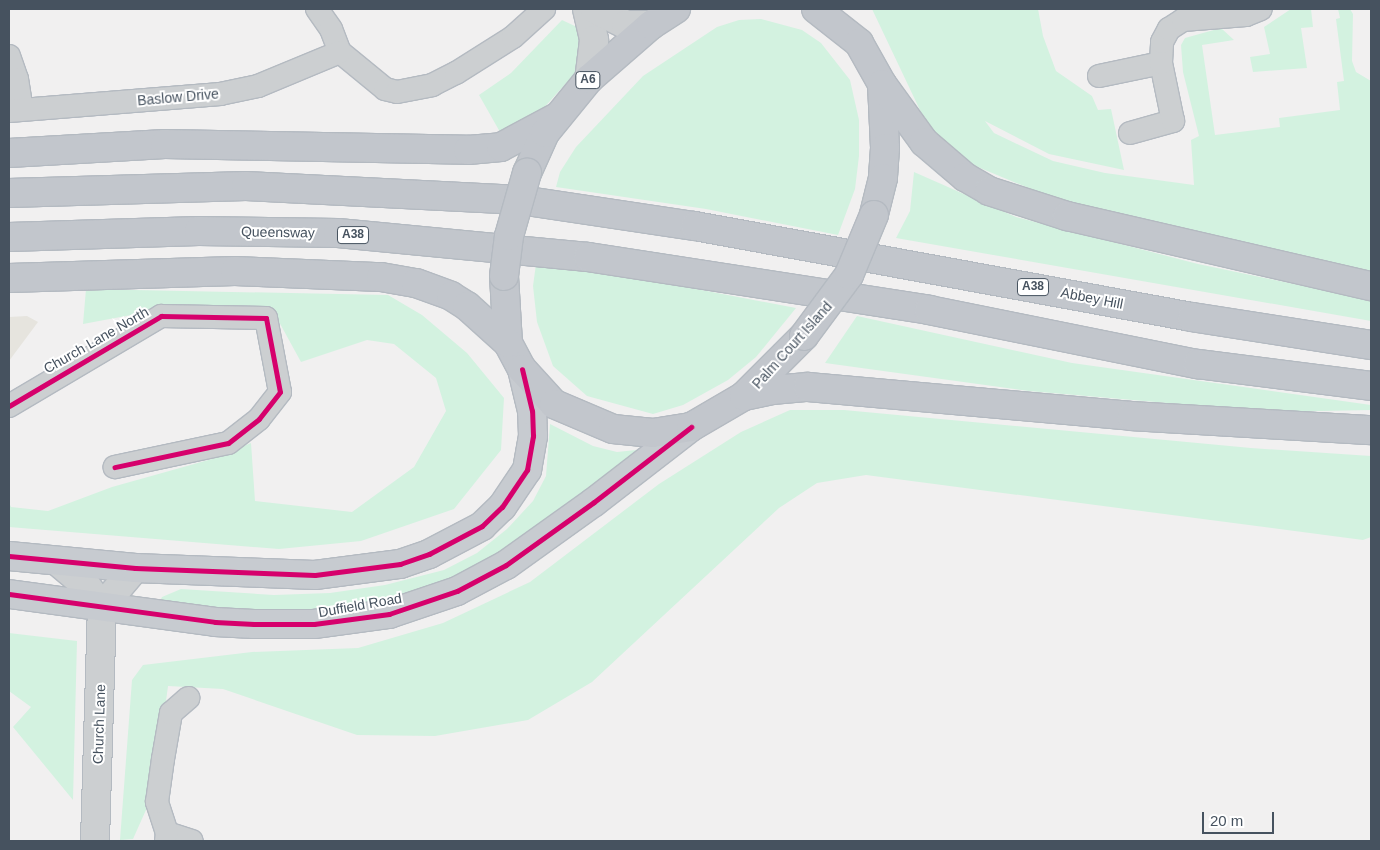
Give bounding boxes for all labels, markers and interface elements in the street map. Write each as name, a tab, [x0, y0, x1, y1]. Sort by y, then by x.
road number: A6	[574, 70, 602, 90]
street label: Baslow Drive	[137, 85, 219, 109]
street label: Queensway	[241, 223, 315, 241]
road number: A38	[337, 226, 369, 244]
road number: A38	[1017, 278, 1049, 296]
street label: Abbey Hill	[1059, 284, 1125, 312]
street label: Palm Court Island	[749, 298, 835, 392]
street label: Church Lane North	[41, 303, 151, 377]
street label: Duffield Road	[317, 589, 403, 621]
street label: Church Lane	[89, 684, 109, 764]
scale bar	[1205, 802, 1278, 834]
text: 20 m	[1210, 812, 1243, 829]

